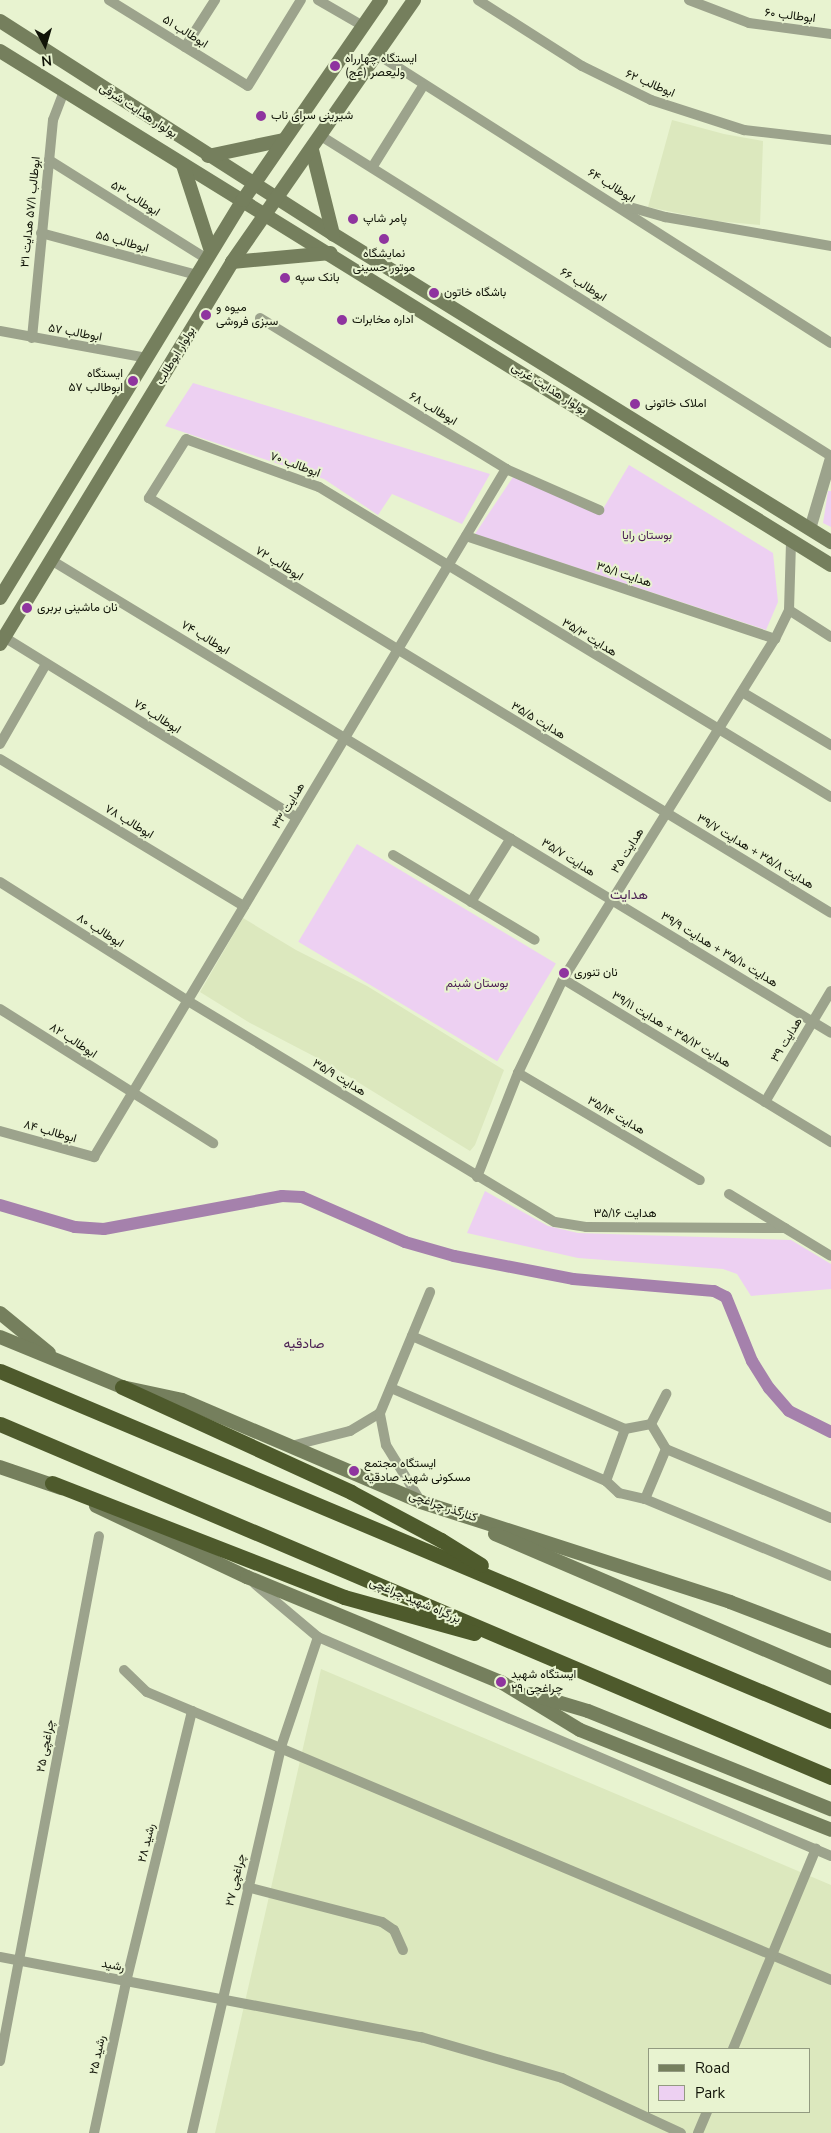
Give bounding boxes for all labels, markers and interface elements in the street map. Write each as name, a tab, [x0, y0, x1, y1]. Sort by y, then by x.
street label: ابوطالب ۶۰	[764, 6, 816, 26]
street label: ابوطالب ۵۱	[160, 12, 210, 52]
north arrow	[20, 20, 70, 70]
text: N	[40, 50, 53, 70]
place label: ایستگاه چهارراه ولیعصر (عج)	[345, 52, 417, 80]
marker: ایستگاه چهارراه ولیعصر (عج)	[329, 60, 341, 72]
street label: ابوطالب ۶۲	[623, 67, 677, 101]
street label: بولوار هدایت شرقی	[96, 81, 180, 141]
place label: شیرینی سرای ناب	[271, 109, 353, 123]
marker: شیرینی سرای ناب	[255, 110, 267, 122]
street label: ابوطالب ۵۷/۱ هدایت ۳۱	[18, 156, 44, 268]
street label: ابوطالب ۶۴	[585, 166, 637, 206]
street label: ابوطالب ۵۳	[108, 178, 162, 220]
place label: پامر شاپ	[363, 212, 407, 226]
marker: پامر شاپ	[347, 213, 359, 225]
street label: ابوطالب ۵۵	[94, 228, 150, 256]
marker: نمایشگاه موتور حسینی	[378, 233, 390, 245]
place label: نمایشگاه موتور حسینی	[353, 247, 415, 275]
street label: ابوطالب ۶۶	[557, 265, 609, 305]
place label: بانک سپه	[295, 271, 340, 285]
marker: بانک سپه	[279, 272, 291, 284]
place label: باشگاه خاتون	[444, 286, 506, 300]
marker: باشگاه خاتون	[428, 287, 440, 299]
place label: میوه و سبزی فروشی	[216, 301, 278, 329]
marker: میوه و سبزی فروشی	[200, 309, 212, 321]
place label: اداره مخابرات	[352, 313, 414, 327]
marker: اداره مخابرات	[336, 314, 348, 326]
street label: ابوطالب ۵۷	[47, 321, 103, 345]
street label: بولوار ابوطالب	[153, 324, 199, 388]
street label: بولوار هدایت غربی	[509, 360, 589, 418]
place label: ایستگاه ابوطالب ۵۷	[69, 367, 123, 395]
marker: ایستگاه ابوطالب ۵۷	[127, 375, 139, 387]
street label: ابوطالب ۶۸	[406, 389, 460, 429]
place label: املاک خاتونی	[645, 397, 706, 411]
marker: املاک خاتونی	[629, 398, 641, 410]
street label: ابوطالب ۷۰	[268, 449, 322, 481]
park label: بوستان رایا	[622, 529, 672, 543]
street label: ابوطالب ۷۲	[252, 544, 306, 584]
street label: هدایت ۳۵/۱	[595, 559, 653, 591]
place label: نان ماشینی بربری	[37, 601, 118, 615]
marker: نان ماشینی بربری	[21, 602, 33, 614]
street label: هدایت ۳۵/۳	[559, 616, 619, 660]
street label: ابوطالب ۷۴	[178, 618, 232, 658]
street label: ابوطالب ۷۶	[131, 697, 183, 737]
street label: هدایت ۳۵/۵	[508, 699, 568, 743]
street label: هدایت ۳۳	[270, 780, 308, 832]
street label: ابوطالب ۷۸	[102, 802, 156, 842]
street label: هدایت ۳۵/۸ + هدایت ۳۹/۷	[694, 811, 816, 893]
street label: هدایت ۳۵	[609, 826, 647, 876]
street label: هدایت ۳۵/۷	[538, 836, 598, 880]
district label: هدایت	[610, 887, 648, 903]
street label: هدایت ۳۵/۱۰ + هدایت ۳۹/۹	[658, 909, 780, 991]
street label: ابوطالب ۸۰	[74, 911, 126, 951]
place label: نان تنوری	[574, 966, 618, 980]
marker: نان تنوری	[558, 967, 570, 979]
park label: بوستان شبنم	[446, 977, 508, 991]
street label: هدایت ۳۵/۱۲ + هدایت ۳۹/۱۱	[609, 989, 733, 1071]
street label: هدایت ۳۹	[768, 1015, 806, 1065]
street label: ابوطالب ۸۲	[47, 1020, 99, 1062]
street label: هدایت ۳۵/۹	[310, 1056, 368, 1100]
street label: هدایت ۳۵/۱۴	[585, 1094, 647, 1138]
street label: ابوطالب ۸۴	[22, 1118, 78, 1146]
street label: هدایت ۳۵/۱۶	[593, 1207, 657, 1221]
district label: صادقیه	[284, 1336, 324, 1352]
place label: ایستگاه مجتمع مسکونی شهید صادقیه	[364, 1457, 471, 1485]
marker: ایستگاه مجتمع مسکونی شهید صادقیه	[348, 1465, 360, 1477]
street label: کنارگذر چراغچی	[407, 1489, 479, 1525]
street label: بزرگراه شهید چراغچی	[367, 1575, 463, 1627]
place label: ایستگاه شهید چراغچی ۲۹	[511, 1668, 576, 1696]
marker: ایستگاه شهید چراغچی ۲۹	[495, 1676, 507, 1688]
street label: چراغچی ۲۵	[34, 1718, 58, 1774]
street label: رشید ۲۸	[135, 1822, 159, 1864]
street label: چراغچی ۲۷	[223, 1852, 249, 1908]
street label: رشید	[100, 1957, 126, 1975]
street label: رشید ۲۵	[87, 2034, 109, 2076]
legend	[648, 2048, 811, 2113]
text: Road	[695, 2058, 730, 2078]
text: Park	[695, 2083, 725, 2103]

